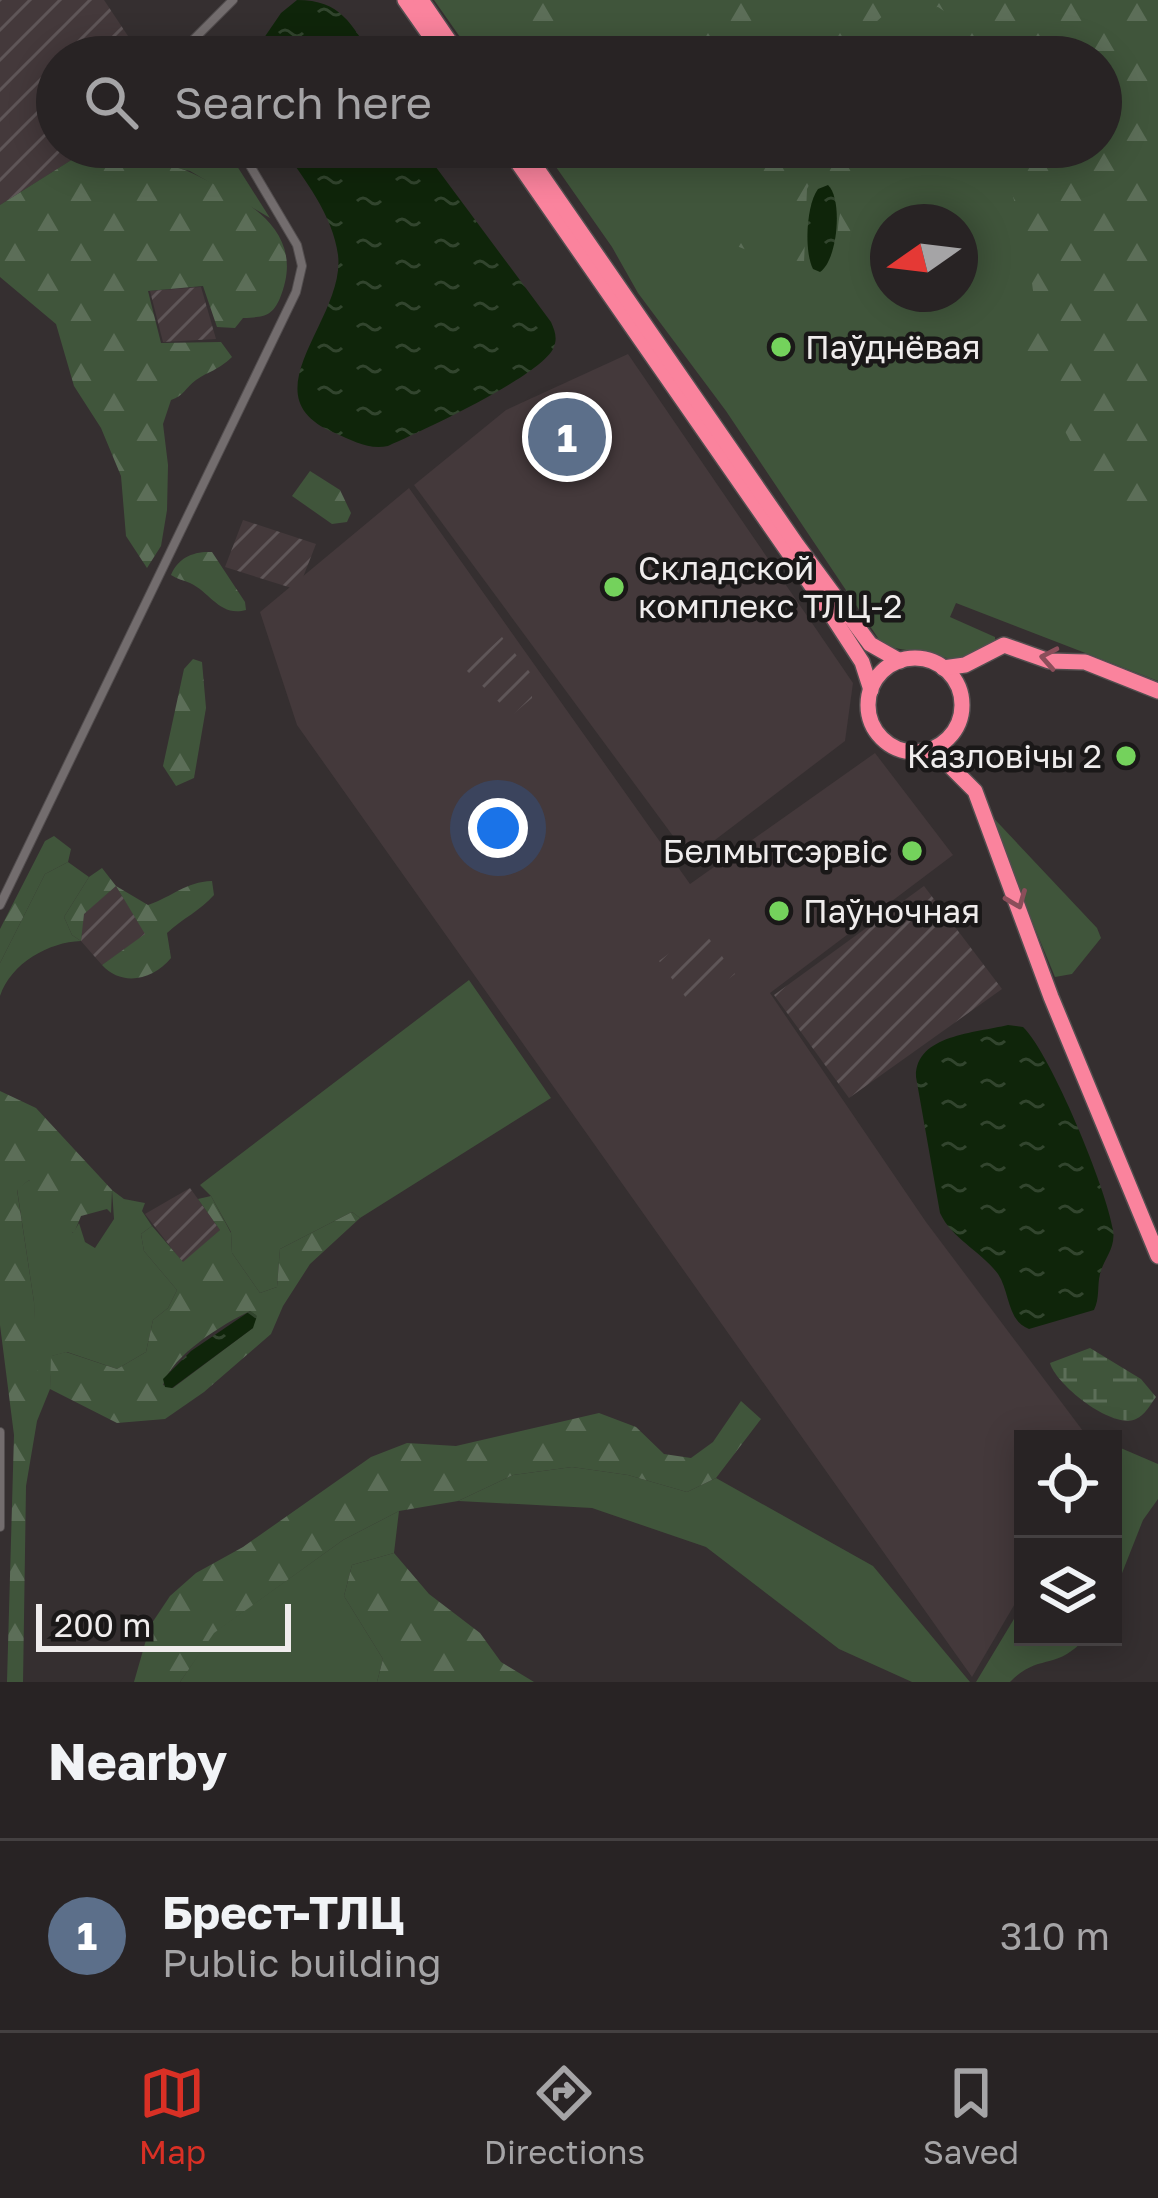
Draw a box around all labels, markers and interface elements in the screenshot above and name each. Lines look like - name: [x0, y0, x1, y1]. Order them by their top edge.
- search box: [36, 36, 1122, 168]
- icon: search: [78, 69, 144, 135]
- text: Search here: [174, 75, 432, 129]
- north arrow: [870, 204, 978, 312]
- place label: Паўднёвая: [805, 327, 981, 366]
- marker: Паўднёвая: [768, 334, 794, 360]
- pin: 1: [528, 392, 606, 482]
- place label: Складской комплекс ТЛЦ-2: [638, 548, 902, 625]
- marker: Складской комплекс ТЛЦ-2: [601, 574, 627, 600]
- one-way arrow: [1040, 646, 1060, 672]
- place label: Казловічы 2: [907, 736, 1102, 775]
- marker: Казловічы 2: [1113, 743, 1139, 769]
- your location: [468, 798, 528, 858]
- place label: Белмытсэрвіс: [663, 831, 888, 870]
- marker: Белмытсэрвіс: [899, 838, 925, 864]
- one-way arrow: [1003, 889, 1027, 910]
- place label: Паўночная: [803, 891, 980, 930]
- marker: Паўночная: [766, 898, 792, 924]
- map controls: [1014, 1430, 1122, 1646]
- button: locate: [1014, 1430, 1122, 1538]
- button: layers: [1014, 1538, 1122, 1646]
- scale bar: [36, 1598, 291, 1651]
- text: 200 m: [54, 1605, 152, 1644]
- text: Nearby: [48, 1730, 227, 1791]
- text: Брест-ТЛЦ: [162, 1885, 404, 1939]
- text: 1: [77, 1912, 97, 1959]
- text: 310 m: [1000, 1912, 1110, 1959]
- text: Public building: [162, 1939, 442, 1986]
- tab: Map: [139, 2060, 206, 2171]
- tab: Directions: [484, 2060, 645, 2171]
- tab: Saved: [923, 2060, 1019, 2171]

